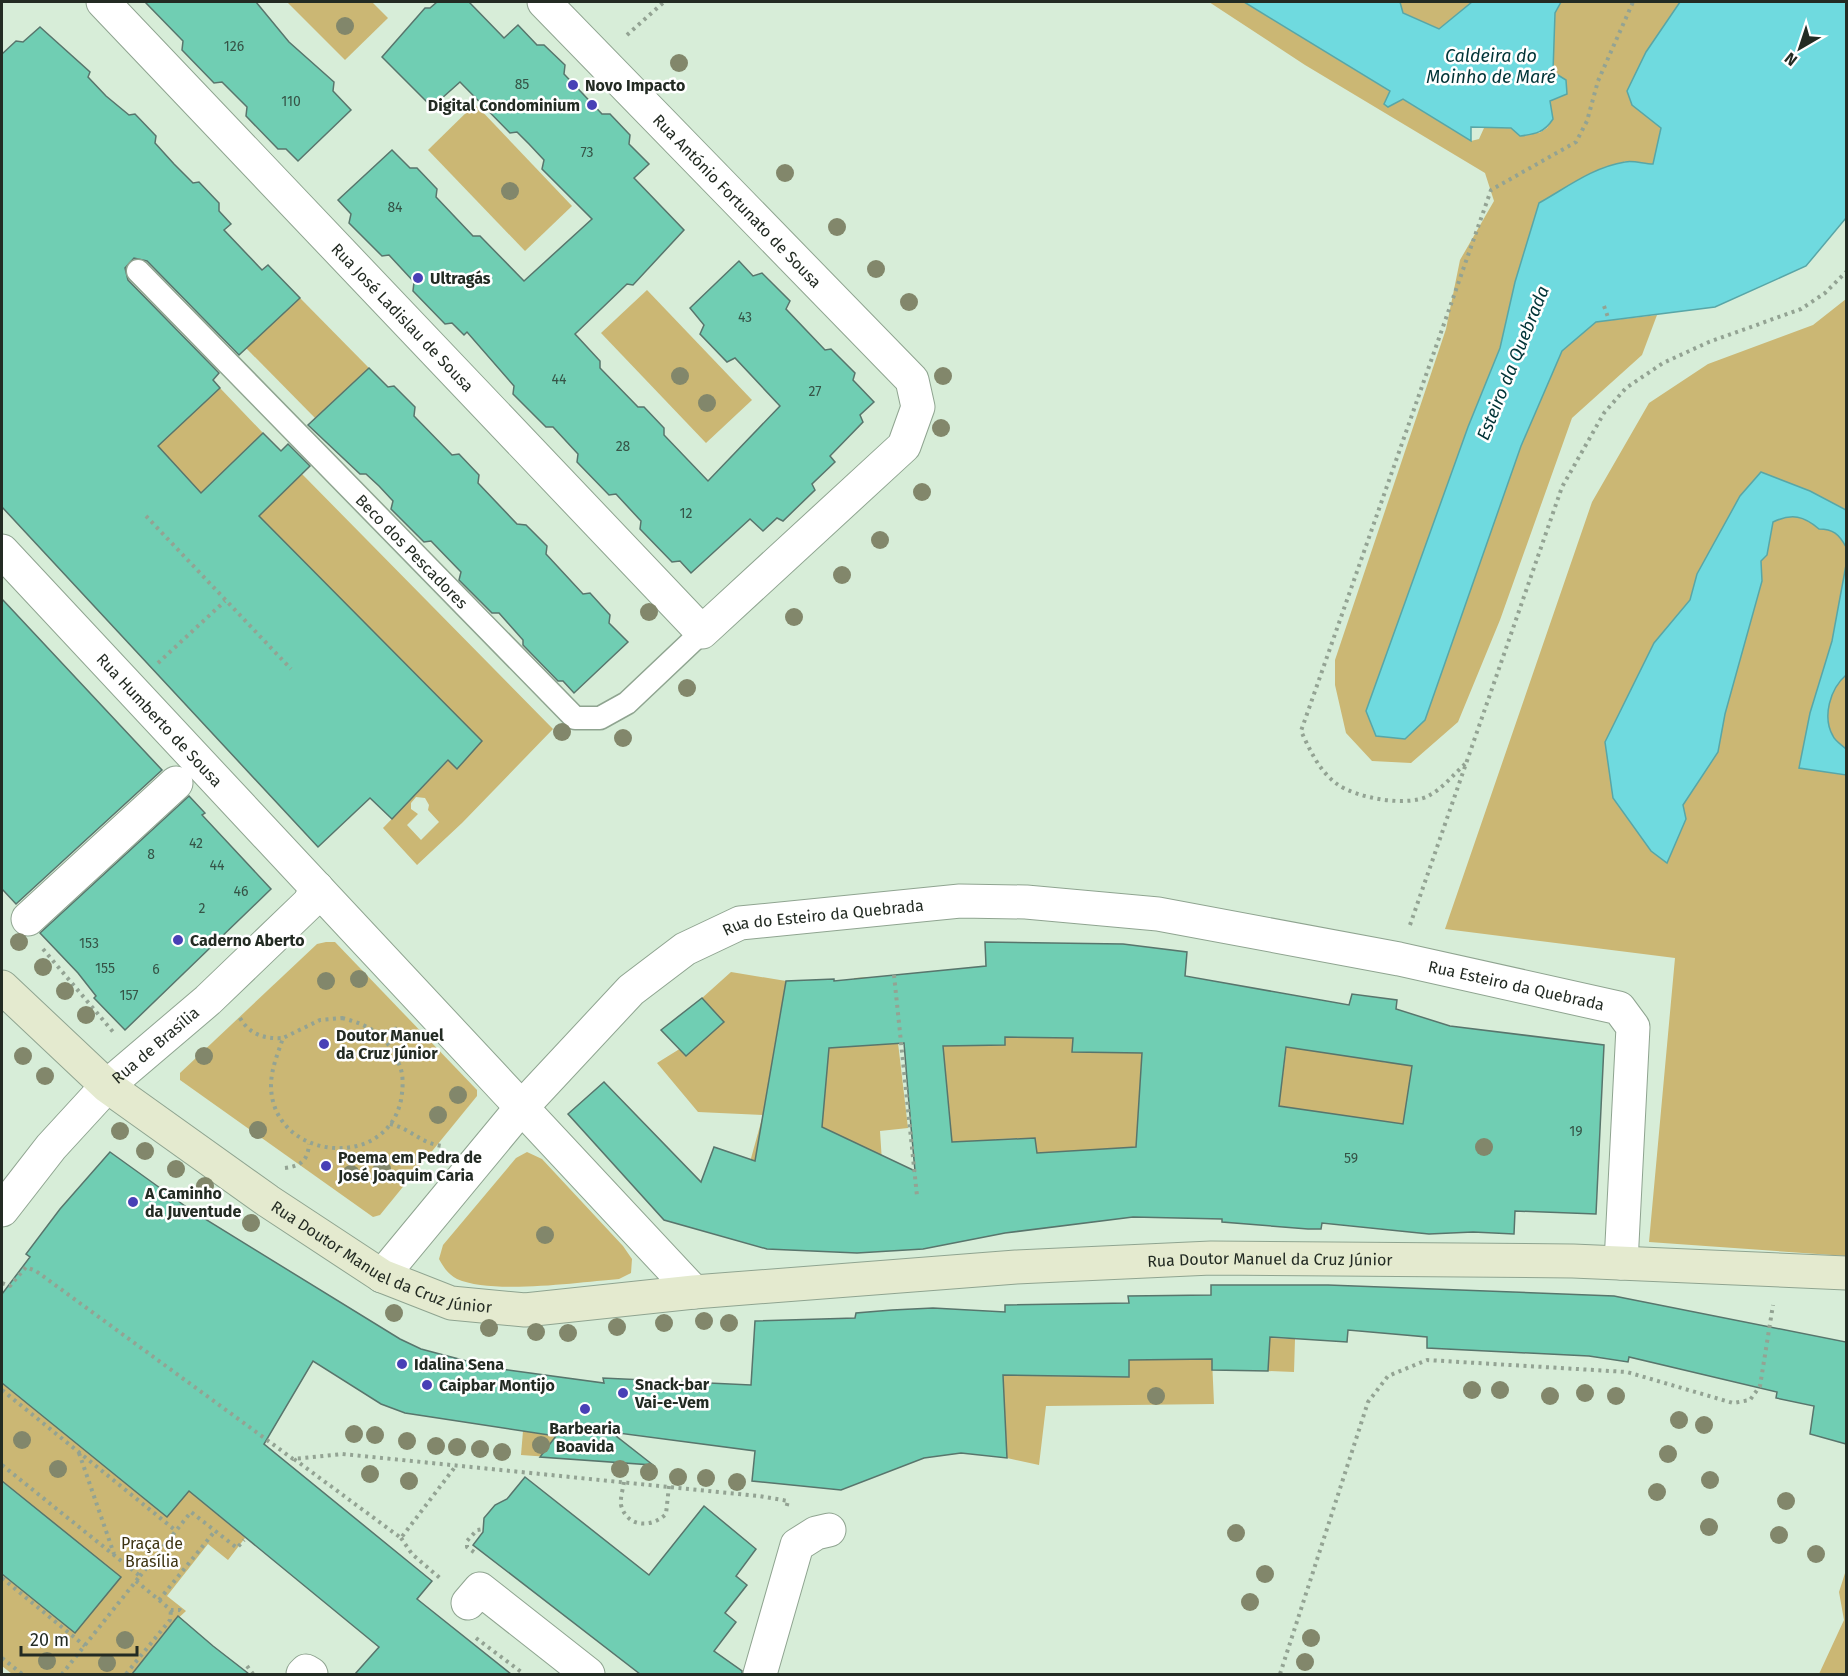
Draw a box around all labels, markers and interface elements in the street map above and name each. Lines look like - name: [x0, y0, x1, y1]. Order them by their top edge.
- north arrow: [1770, 18, 1830, 78]
- house number: 126: [224, 38, 244, 55]
- water label: Caldeira do Moinho de Maré: [1426, 45, 1556, 88]
- text: N: [1781, 49, 1801, 70]
- house number: 85: [515, 76, 529, 93]
- place label: Novo Impacto: [585, 76, 685, 95]
- marker: Novo Impacto: [566, 78, 580, 92]
- house number: 110: [281, 93, 301, 110]
- place label: Digital Condominium: [428, 96, 580, 115]
- marker: Digital Condominium: [585, 98, 599, 112]
- street label: Rua António Fortunato de Sousa: [649, 110, 825, 292]
- house number: 73: [580, 144, 594, 161]
- house number: 84: [387, 199, 403, 216]
- street label: Rua José Ladislau de Sousa: [328, 239, 478, 395]
- place label: Ultragás: [430, 269, 491, 288]
- marker: Ultragás: [411, 271, 425, 285]
- water label: Esteiro da Quebrada: [1472, 283, 1554, 443]
- house number: 43: [738, 309, 752, 326]
- house number: 44: [552, 371, 567, 388]
- house number: 27: [808, 383, 822, 400]
- house number: 28: [616, 438, 631, 455]
- street label: Beco dos Pescadores: [352, 490, 472, 612]
- house number: 12: [680, 505, 693, 522]
- street label: Rua Humberto de Sousa: [93, 649, 226, 790]
- house number: 42: [189, 835, 203, 852]
- house number: 8: [147, 846, 155, 863]
- house number: 44: [210, 857, 225, 874]
- house number: 46: [234, 883, 248, 900]
- street label: Rua do Esteiro da Quebrada: [719, 895, 925, 940]
- house number: 2: [199, 900, 206, 917]
- place label: Caderno Aberto: [190, 931, 305, 950]
- marker: Caderno Aberto: [171, 933, 185, 947]
- house number: 153: [79, 935, 99, 952]
- street label: Rua Esteiro da Quebrada: [1426, 956, 1606, 1014]
- house number: 155: [95, 960, 115, 977]
- house number: 6: [152, 961, 160, 978]
- house number: 157: [120, 987, 138, 1004]
- street label: Rua de Brasília: [108, 1003, 203, 1087]
- place label: Doutor Manuel da Cruz Júnior: [336, 1026, 444, 1063]
- marker: Doutor Manuel da Cruz Júnior: [317, 1037, 331, 1051]
- house number: 19: [1569, 1123, 1583, 1140]
- place label: Poema em Pedra de José Joaquim Caria: [337, 1148, 482, 1185]
- house number: 59: [1344, 1150, 1358, 1167]
- marker: Poema em Pedra de José Joaquim Caria: [319, 1159, 333, 1173]
- place label: A Caminho da Juventude: [144, 1184, 241, 1221]
- marker: A Caminho da Juventude: [126, 1195, 140, 1209]
- street label: Rua Doutor Manuel da Cruz Júnior: [268, 1196, 494, 1316]
- street label: Rua Doutor Manuel da Cruz Júnior: [1147, 1248, 1393, 1270]
- place label: Idalina Sena: [414, 1355, 504, 1374]
- marker: Idalina Sena: [395, 1357, 409, 1371]
- place label: Snack-bar Vai-e-Vem: [634, 1375, 710, 1412]
- place label: Caipbar Montijo: [439, 1376, 555, 1395]
- marker: Caipbar Montijo: [420, 1378, 434, 1392]
- marker: Snack-bar Vai-e-Vem: [616, 1386, 630, 1400]
- marker: Barbearia Boavida: [578, 1402, 592, 1416]
- place label: Barbearia Boavida: [549, 1419, 621, 1456]
- park label: Praça de Brasília: [121, 1534, 183, 1571]
- scale bar: [21, 1619, 136, 1657]
- text: 20 m: [30, 1629, 69, 1651]

